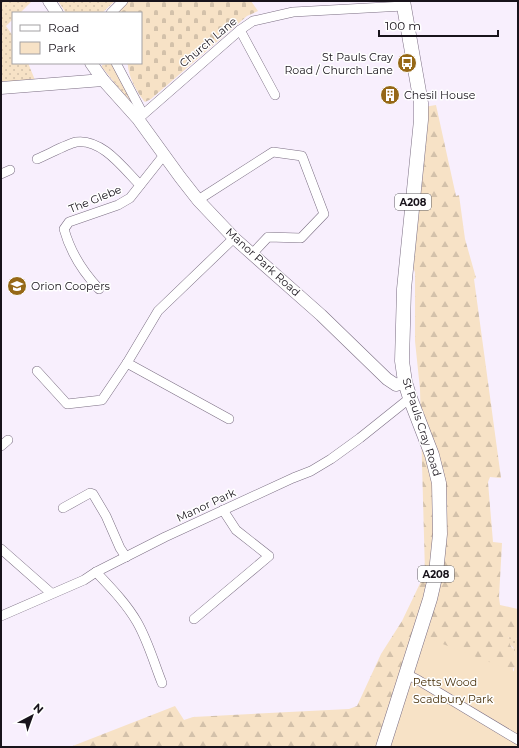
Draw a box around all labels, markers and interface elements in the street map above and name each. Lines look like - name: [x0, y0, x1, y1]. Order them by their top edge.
- legend: [12, 12, 142, 64]
- scale bar: [379, 12, 498, 38]
- street label: Church Lane: [177, 14, 240, 70]
- text: 100 m: [385, 18, 421, 33]
- text: Road: [48, 20, 79, 35]
- text: Park: [48, 40, 76, 55]
- place label: St Pauls Cray Road / Church Lane: [284, 50, 393, 77]
- bus stop icon: St Pauls Cray Road / Church Lane: [396, 52, 418, 74]
- building icon: Chesil House: [379, 84, 401, 106]
- place label: Chesil House: [404, 88, 476, 102]
- street label: The Glebe: [67, 182, 124, 216]
- road number: A208: [395, 194, 431, 210]
- street label: Manor Park Road: [223, 225, 303, 299]
- school or university icon: Orion Coopers: [6, 275, 28, 297]
- place label: Orion Coopers: [31, 279, 111, 293]
- street label: St Pauls Cray Road: [399, 376, 445, 478]
- street label: Manor Park: [174, 485, 238, 525]
- road number: A208: [418, 566, 454, 582]
- park label: Petts Wood: [413, 675, 477, 689]
- park label: Scadbury Park: [413, 692, 493, 706]
- north arrow: [12, 696, 52, 736]
- text: N: [31, 700, 47, 717]

